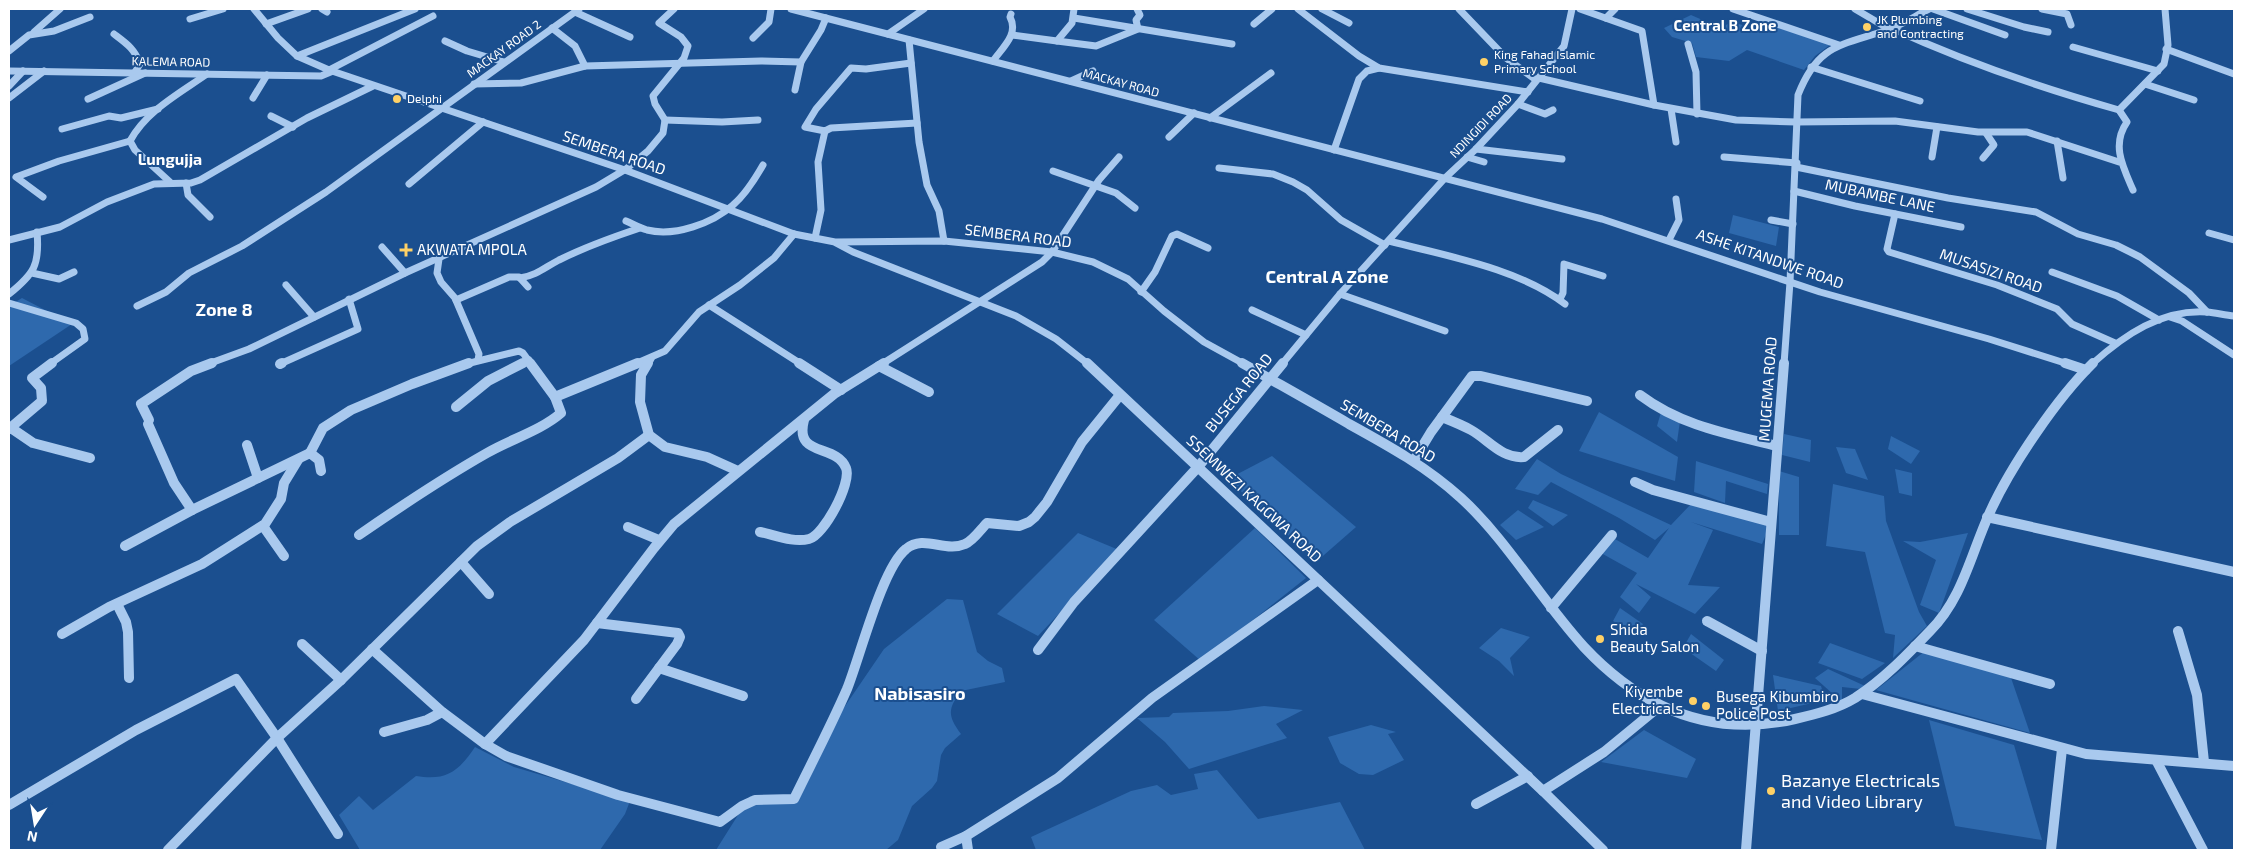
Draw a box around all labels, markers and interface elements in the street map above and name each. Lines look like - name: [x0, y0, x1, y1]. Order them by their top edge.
- place label: JK Plumbing and Contracting: [1877, 12, 1964, 40]
- street label: MACKAY ROAD 2: [464, 16, 543, 80]
- district label: Central B Zone: [1673, 16, 1777, 34]
- marker: JK Plumbing and Contracting: [1861, 21, 1873, 33]
- place label: King Fahad Islamic Primary School: [1494, 47, 1595, 75]
- street label: KALEMA ROAD: [132, 53, 210, 69]
- marker: King Fahad Islamic Primary School: [1478, 56, 1490, 68]
- street label: MACKAY ROAD: [1081, 65, 1161, 99]
- street label: NDINGIDI ROAD: [1446, 90, 1514, 160]
- place label: Delphi: [407, 91, 442, 105]
- marker: Delphi: [391, 93, 403, 105]
- street label: SEMBERA ROAD: [560, 126, 668, 178]
- district label: Lungujja: [138, 149, 202, 168]
- street label: MUBAMBE LANE: [1824, 175, 1937, 215]
- street label: SEMBERA ROAD: [964, 220, 1073, 251]
- street label: ASHE KITANDWE ROAD: [1694, 224, 1846, 292]
- place label: AKWATA MPOLA: [417, 240, 527, 258]
- marker: AKWATA MPOLA: [399, 243, 413, 257]
- street label: MUSASIZI ROAD: [1938, 244, 2045, 296]
- district label: Central A Zone: [1265, 265, 1389, 287]
- district label: Zone 8: [195, 298, 253, 320]
- street label: MUGEMA ROAD: [1754, 336, 1780, 442]
- street label: BUSEGA ROAD: [1201, 349, 1276, 435]
- street label: SEMBERA ROAD: [1338, 395, 1439, 466]
- street label: SSEMWEZI KAGGWA ROAD: [1183, 431, 1326, 566]
- place label: Shida Beauty Salon: [1610, 620, 1699, 655]
- marker: Shida Beauty Salon: [1594, 633, 1606, 645]
- district label: Nabisasiro: [874, 682, 966, 704]
- place label: Kiyembe Electricals: [1612, 682, 1683, 717]
- place label: Busega Kibumbiro Police Post: [1716, 687, 1839, 722]
- marker: Kiyembe Electricals: [1687, 695, 1699, 707]
- marker: Busega Kibumbiro Police Post: [1700, 700, 1712, 712]
- place label: Bazanye Electricals and Video Library: [1781, 769, 1940, 812]
- marker: Bazanye Electricals and Video Library: [1765, 785, 1777, 797]
- north arrow: [10, 799, 60, 849]
- text: N: [25, 828, 39, 847]

